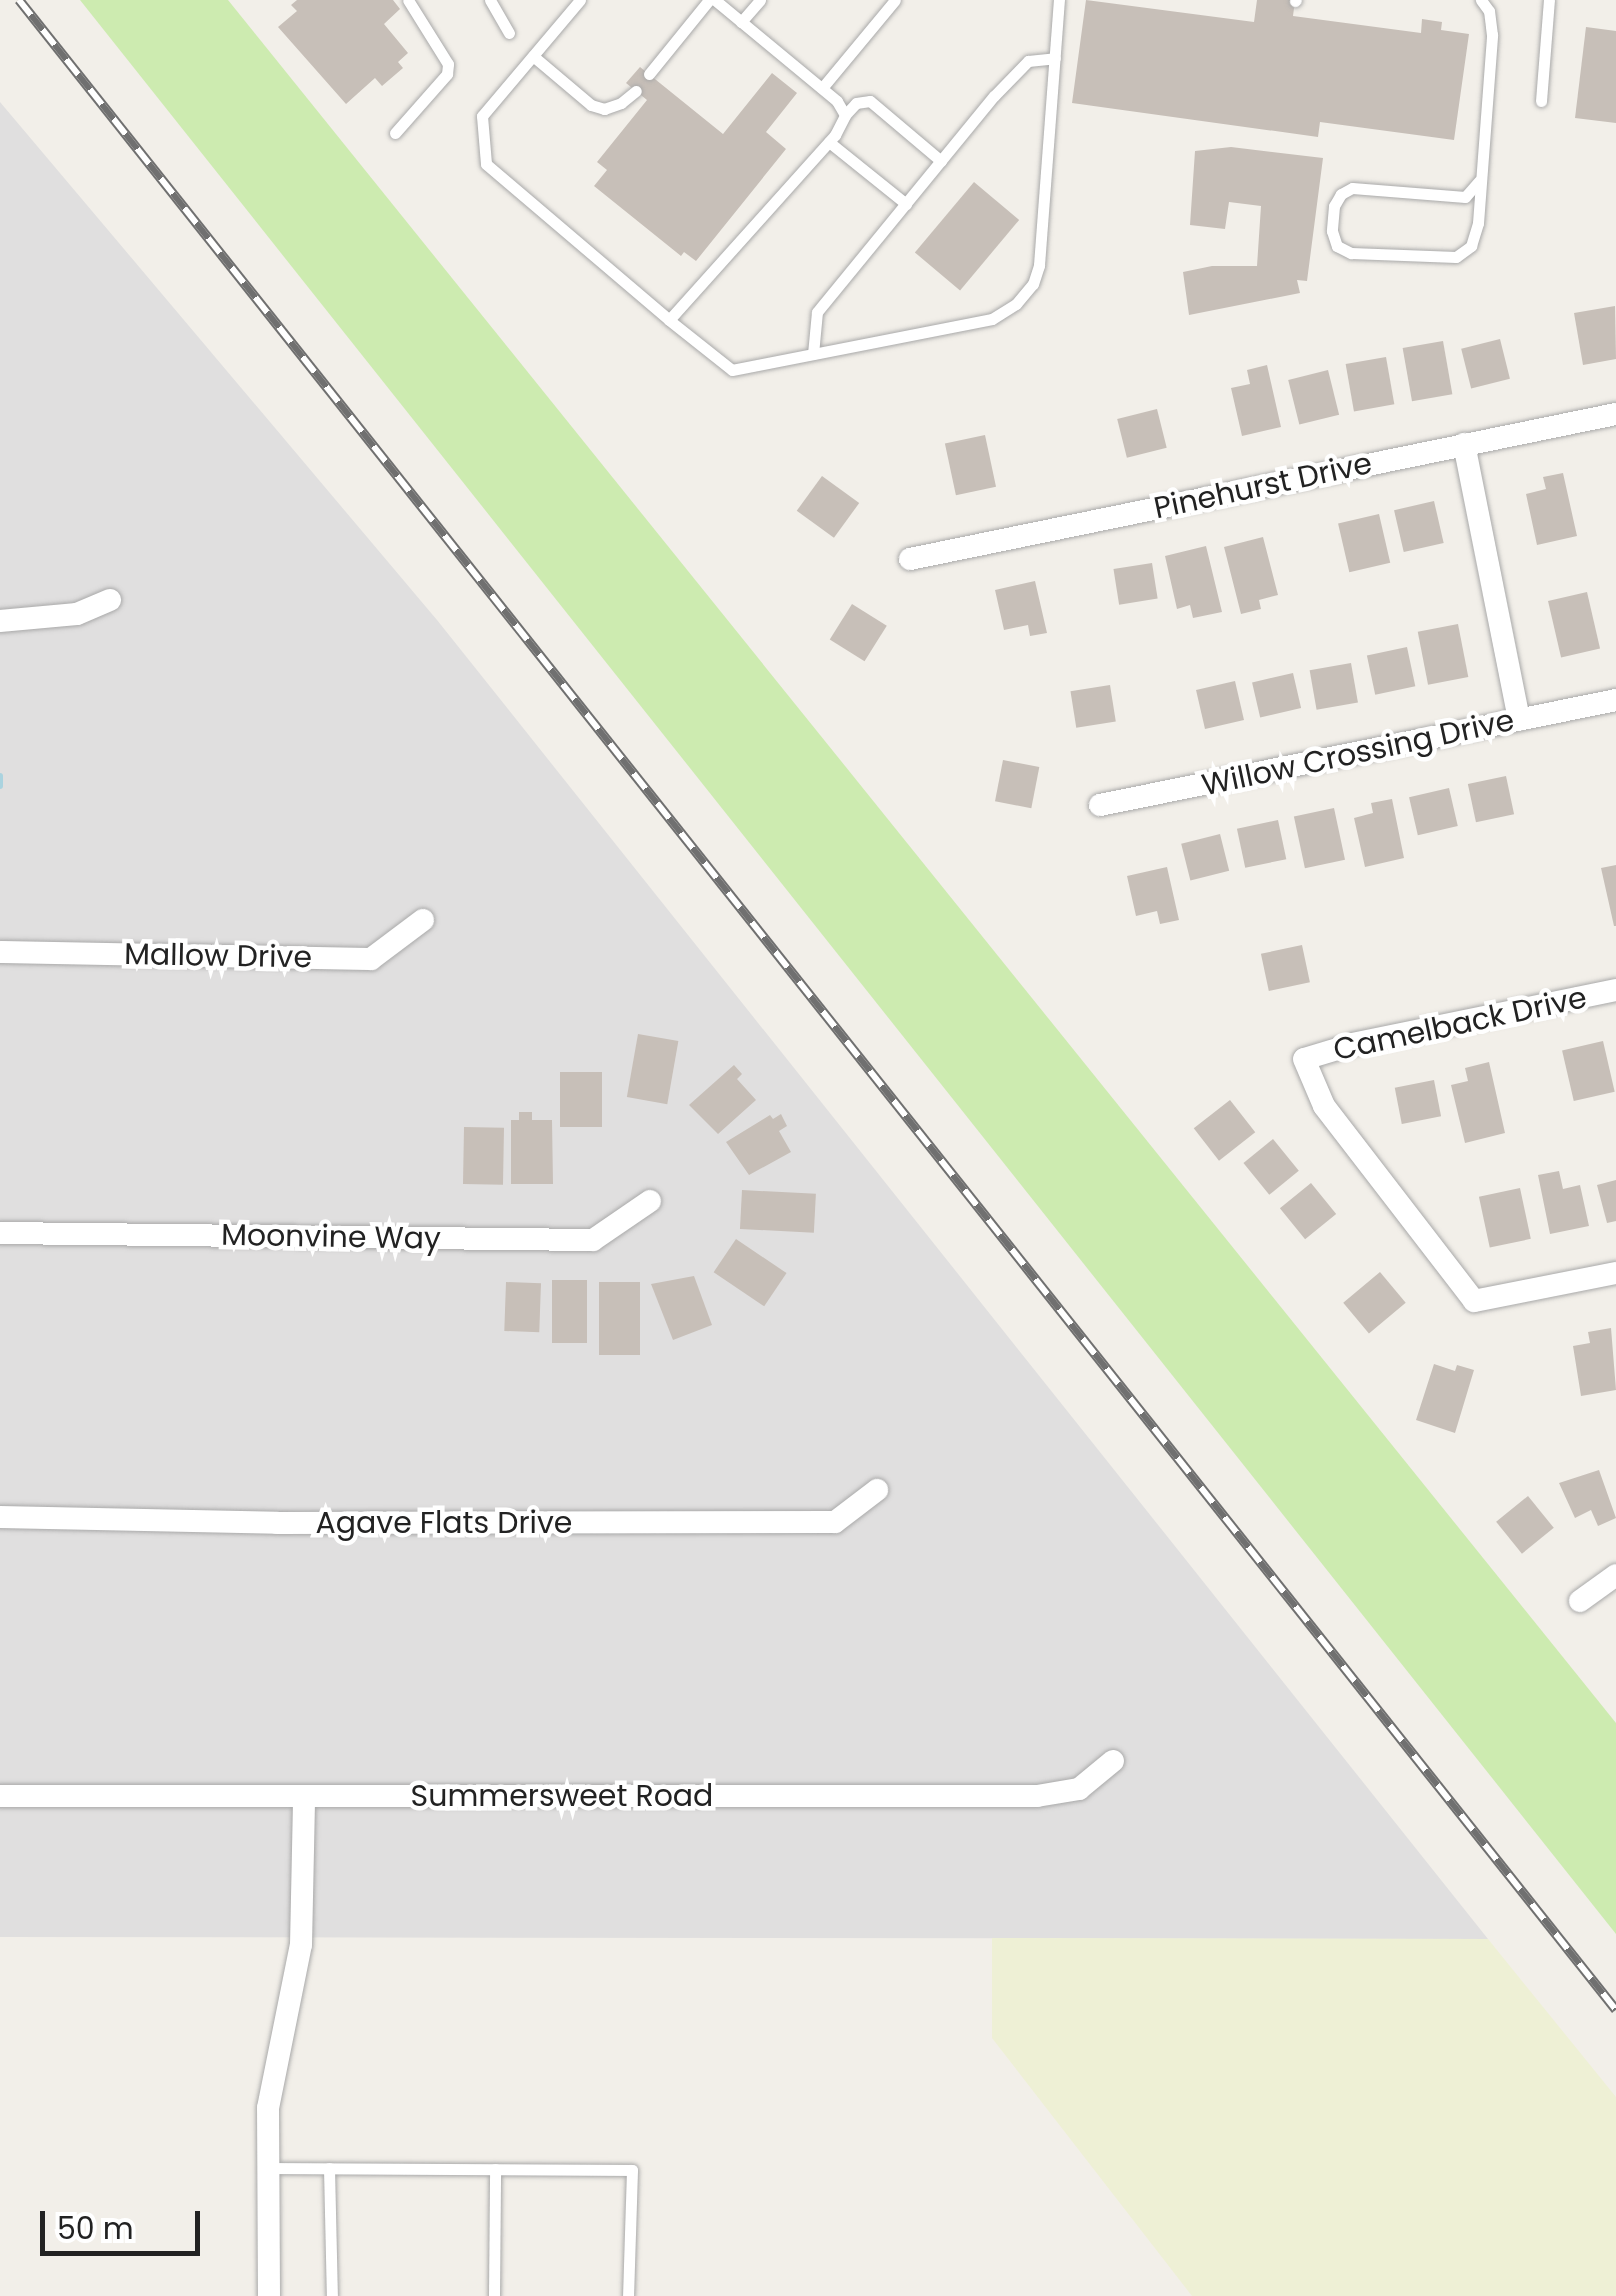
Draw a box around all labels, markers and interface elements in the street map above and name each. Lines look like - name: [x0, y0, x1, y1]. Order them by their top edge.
- street label: Pinehurst Drive: [1151, 445, 1375, 527]
- street label: Willow Crossing Drive: [1199, 702, 1517, 804]
- street label: Mallow Drive: [124, 936, 312, 976]
- street label: Camelback Drive: [1330, 980, 1590, 1068]
- street label: Moonvine Way: [221, 1217, 441, 1257]
- street label: Agave Flats Drive: [316, 1505, 572, 1541]
- street label: Summersweet Road: [411, 1778, 713, 1814]
- scale bar: [45, 2191, 205, 2253]
- text: 50 m: [57, 2207, 134, 2250]

